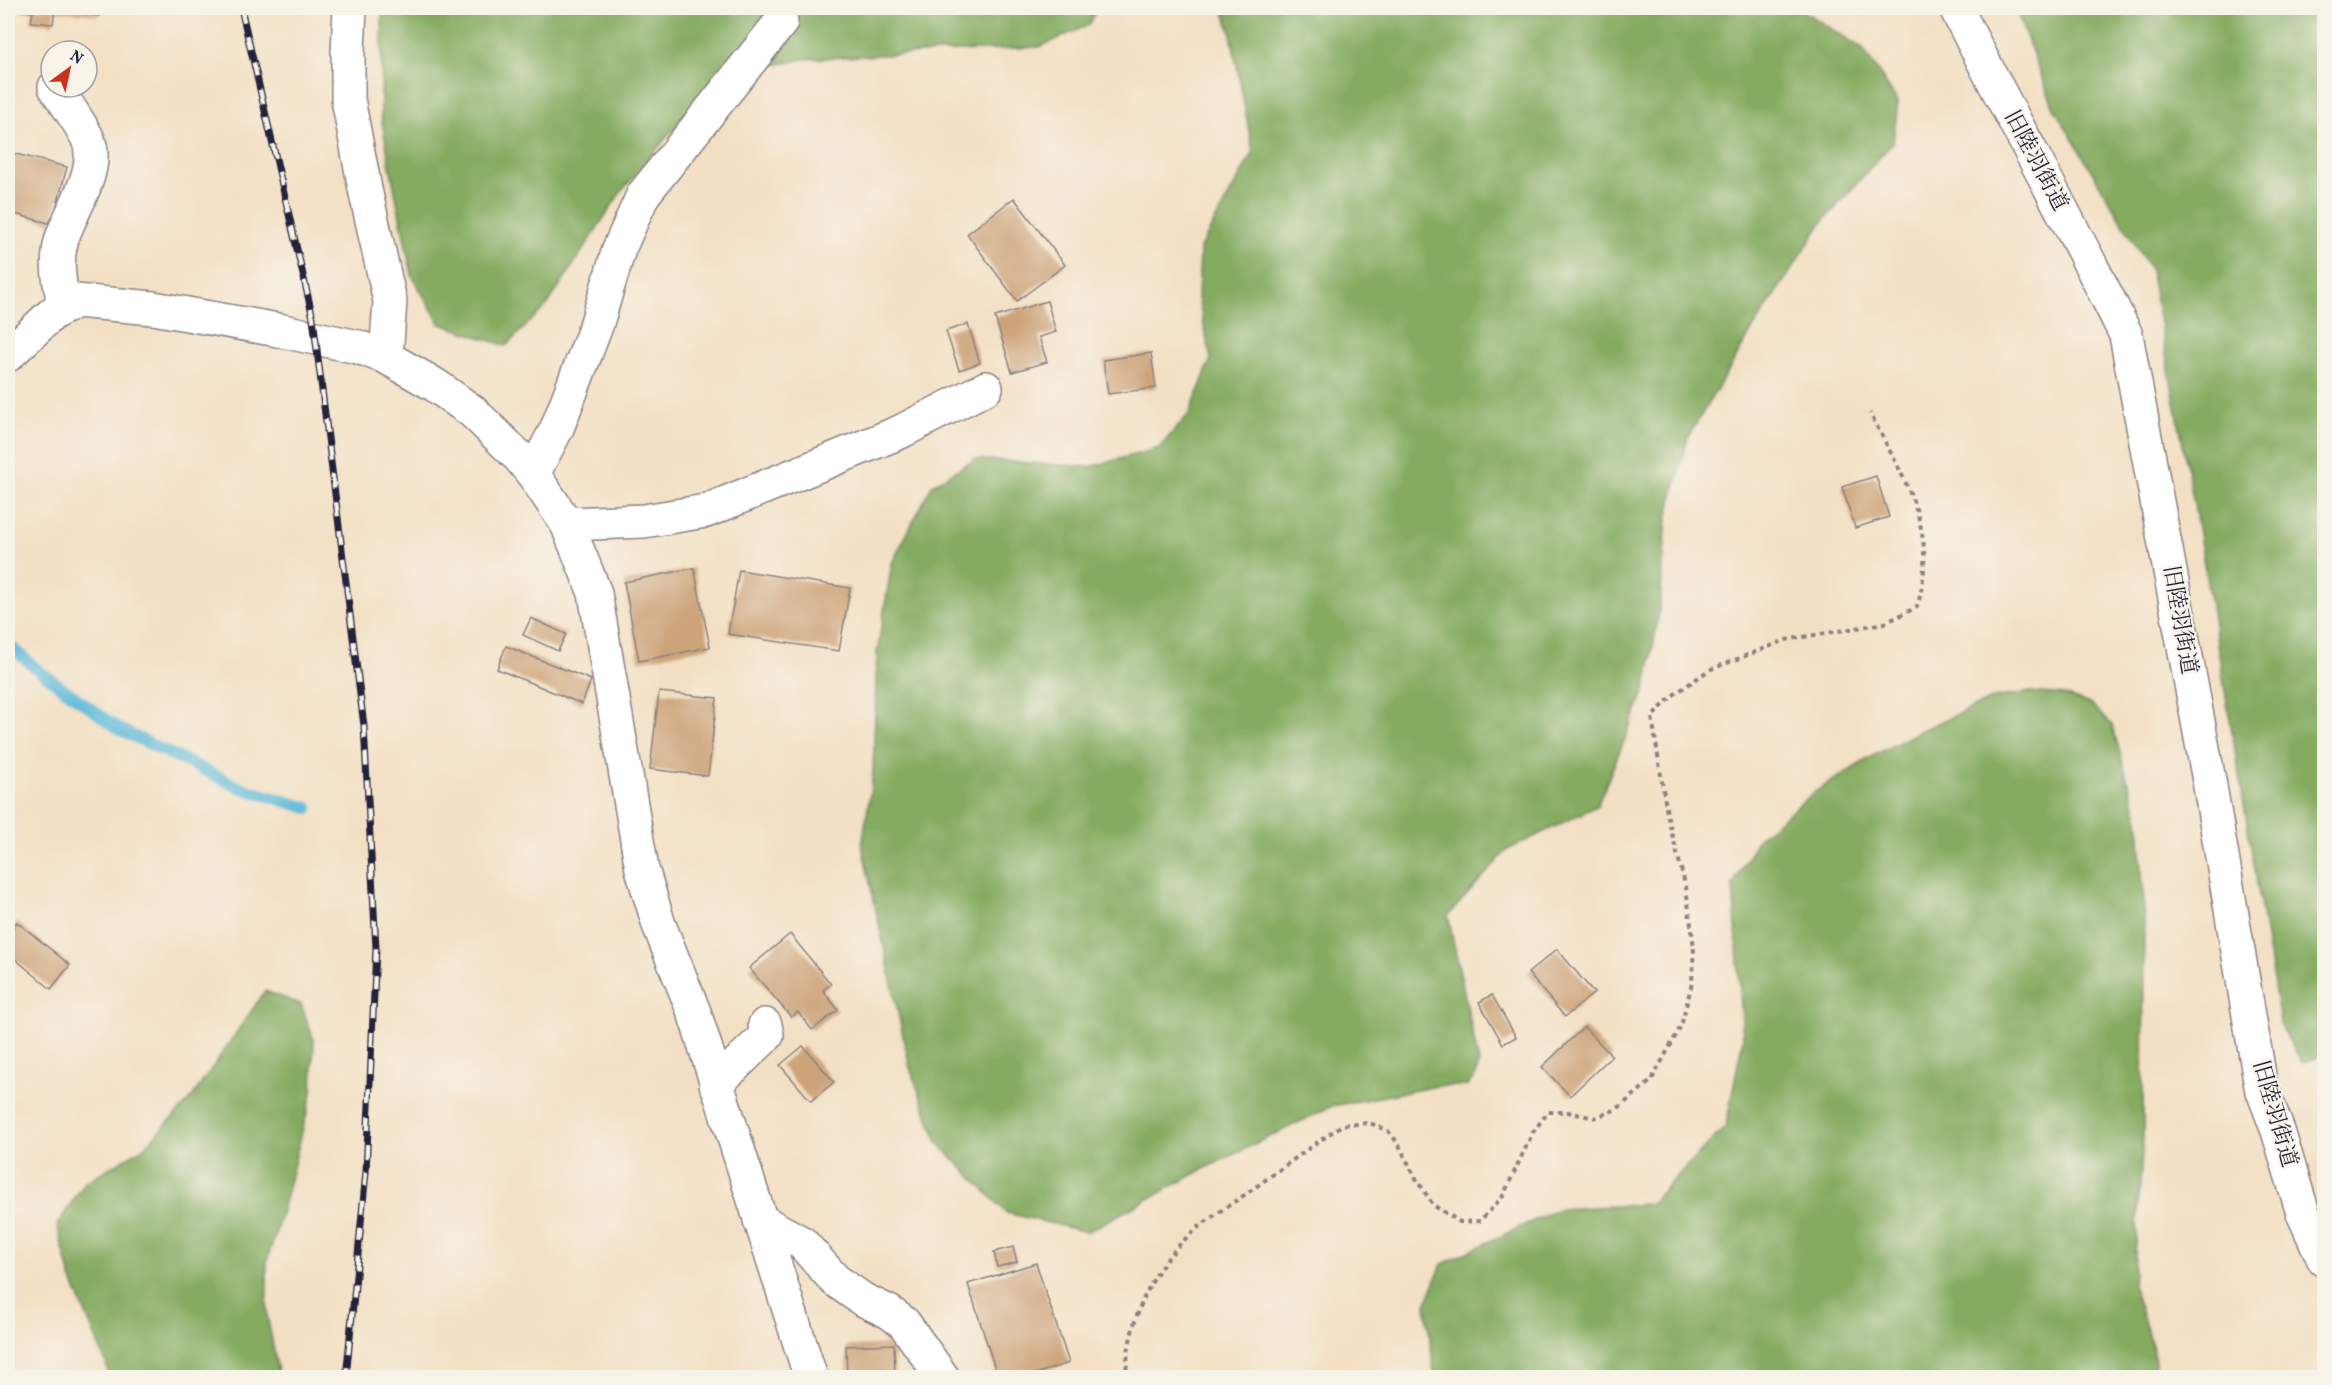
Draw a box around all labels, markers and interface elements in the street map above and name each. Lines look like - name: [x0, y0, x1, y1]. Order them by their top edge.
- north arrow: [39, 39, 99, 99]
- text: N: [65, 46, 87, 71]
- street label: 旧陸羽街道: [1995, 105, 2075, 217]
- street label: 旧陸羽街道: [2154, 563, 2204, 677]
- street label: 旧陸羽街道: [2244, 1057, 2304, 1171]

